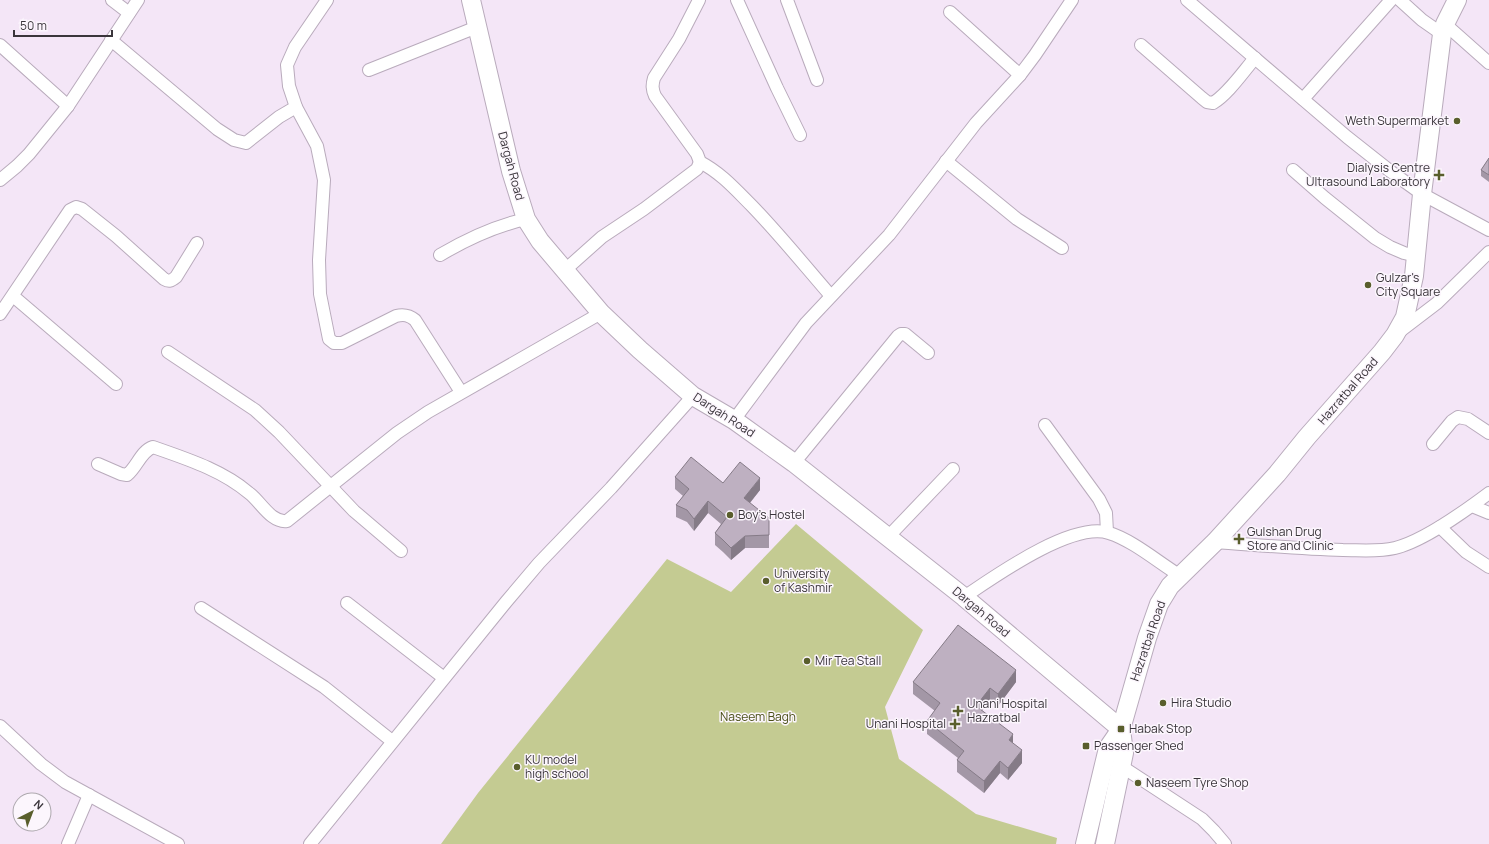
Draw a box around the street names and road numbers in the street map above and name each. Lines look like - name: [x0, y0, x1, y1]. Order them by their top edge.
- street label: Dargah Road: [494, 130, 529, 202]
- street label: Hazratbal Road: [1314, 353, 1382, 428]
- street label: Dargah Road: [690, 388, 758, 441]
- street label: Dargah Road: [949, 582, 1014, 641]
- street label: Hazratbal Road: [1126, 598, 1169, 683]

